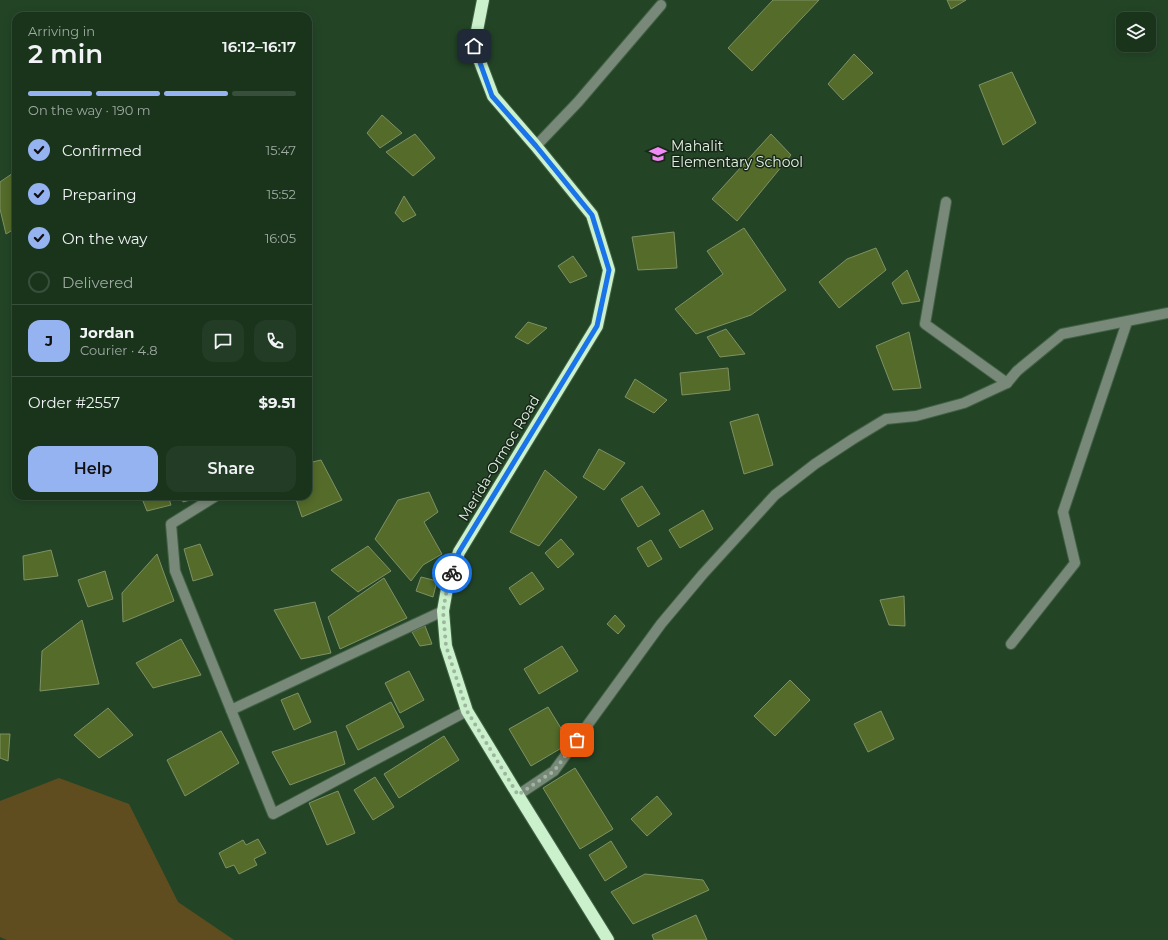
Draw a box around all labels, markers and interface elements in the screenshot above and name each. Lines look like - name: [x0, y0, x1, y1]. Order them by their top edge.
- map controls: [1116, 12, 1156, 52]
- button: layers: [1116, 12, 1156, 52]
- text: Arriving in: [28, 23, 95, 39]
- pin: [457, 29, 491, 63]
- icon: home: [463, 35, 485, 57]
- text: 16:12–16:17: [222, 37, 296, 56]
- text: 2 min: [28, 38, 103, 70]
- text: On the way · 190 m: [28, 102, 151, 118]
- place label: Mahalit Elementary School: [671, 137, 803, 171]
- icon: check: [28, 139, 50, 161]
- text: Confirmed: [62, 141, 142, 160]
- text: 15:47: [266, 142, 296, 158]
- school or university icon: Mahalit Elementary School: [648, 144, 668, 164]
- icon: check: [28, 183, 50, 205]
- text: Preparing: [62, 185, 137, 204]
- text: 15:52: [267, 186, 296, 202]
- icon: check: [28, 227, 50, 249]
- text: On the way: [62, 229, 147, 248]
- text: 16:05: [265, 230, 296, 246]
- text: Delivered: [62, 273, 134, 292]
- button: chat: [202, 320, 244, 362]
- button: phone: [254, 320, 296, 362]
- text: Jordan: [80, 323, 134, 342]
- text: J: [45, 331, 53, 350]
- text: Courier · 4.8: [80, 342, 158, 358]
- street label: Merida-Ormoc Road: [454, 392, 544, 524]
- text: Order #2557: [28, 393, 120, 412]
- text: $9.51: [258, 393, 296, 412]
- button: Help: [28, 446, 158, 492]
- button: Share: [166, 446, 296, 492]
- courier: [432, 553, 472, 593]
- icon: bike: [441, 562, 463, 584]
- pin: [560, 723, 594, 757]
- icon: bag: [566, 729, 588, 751]

